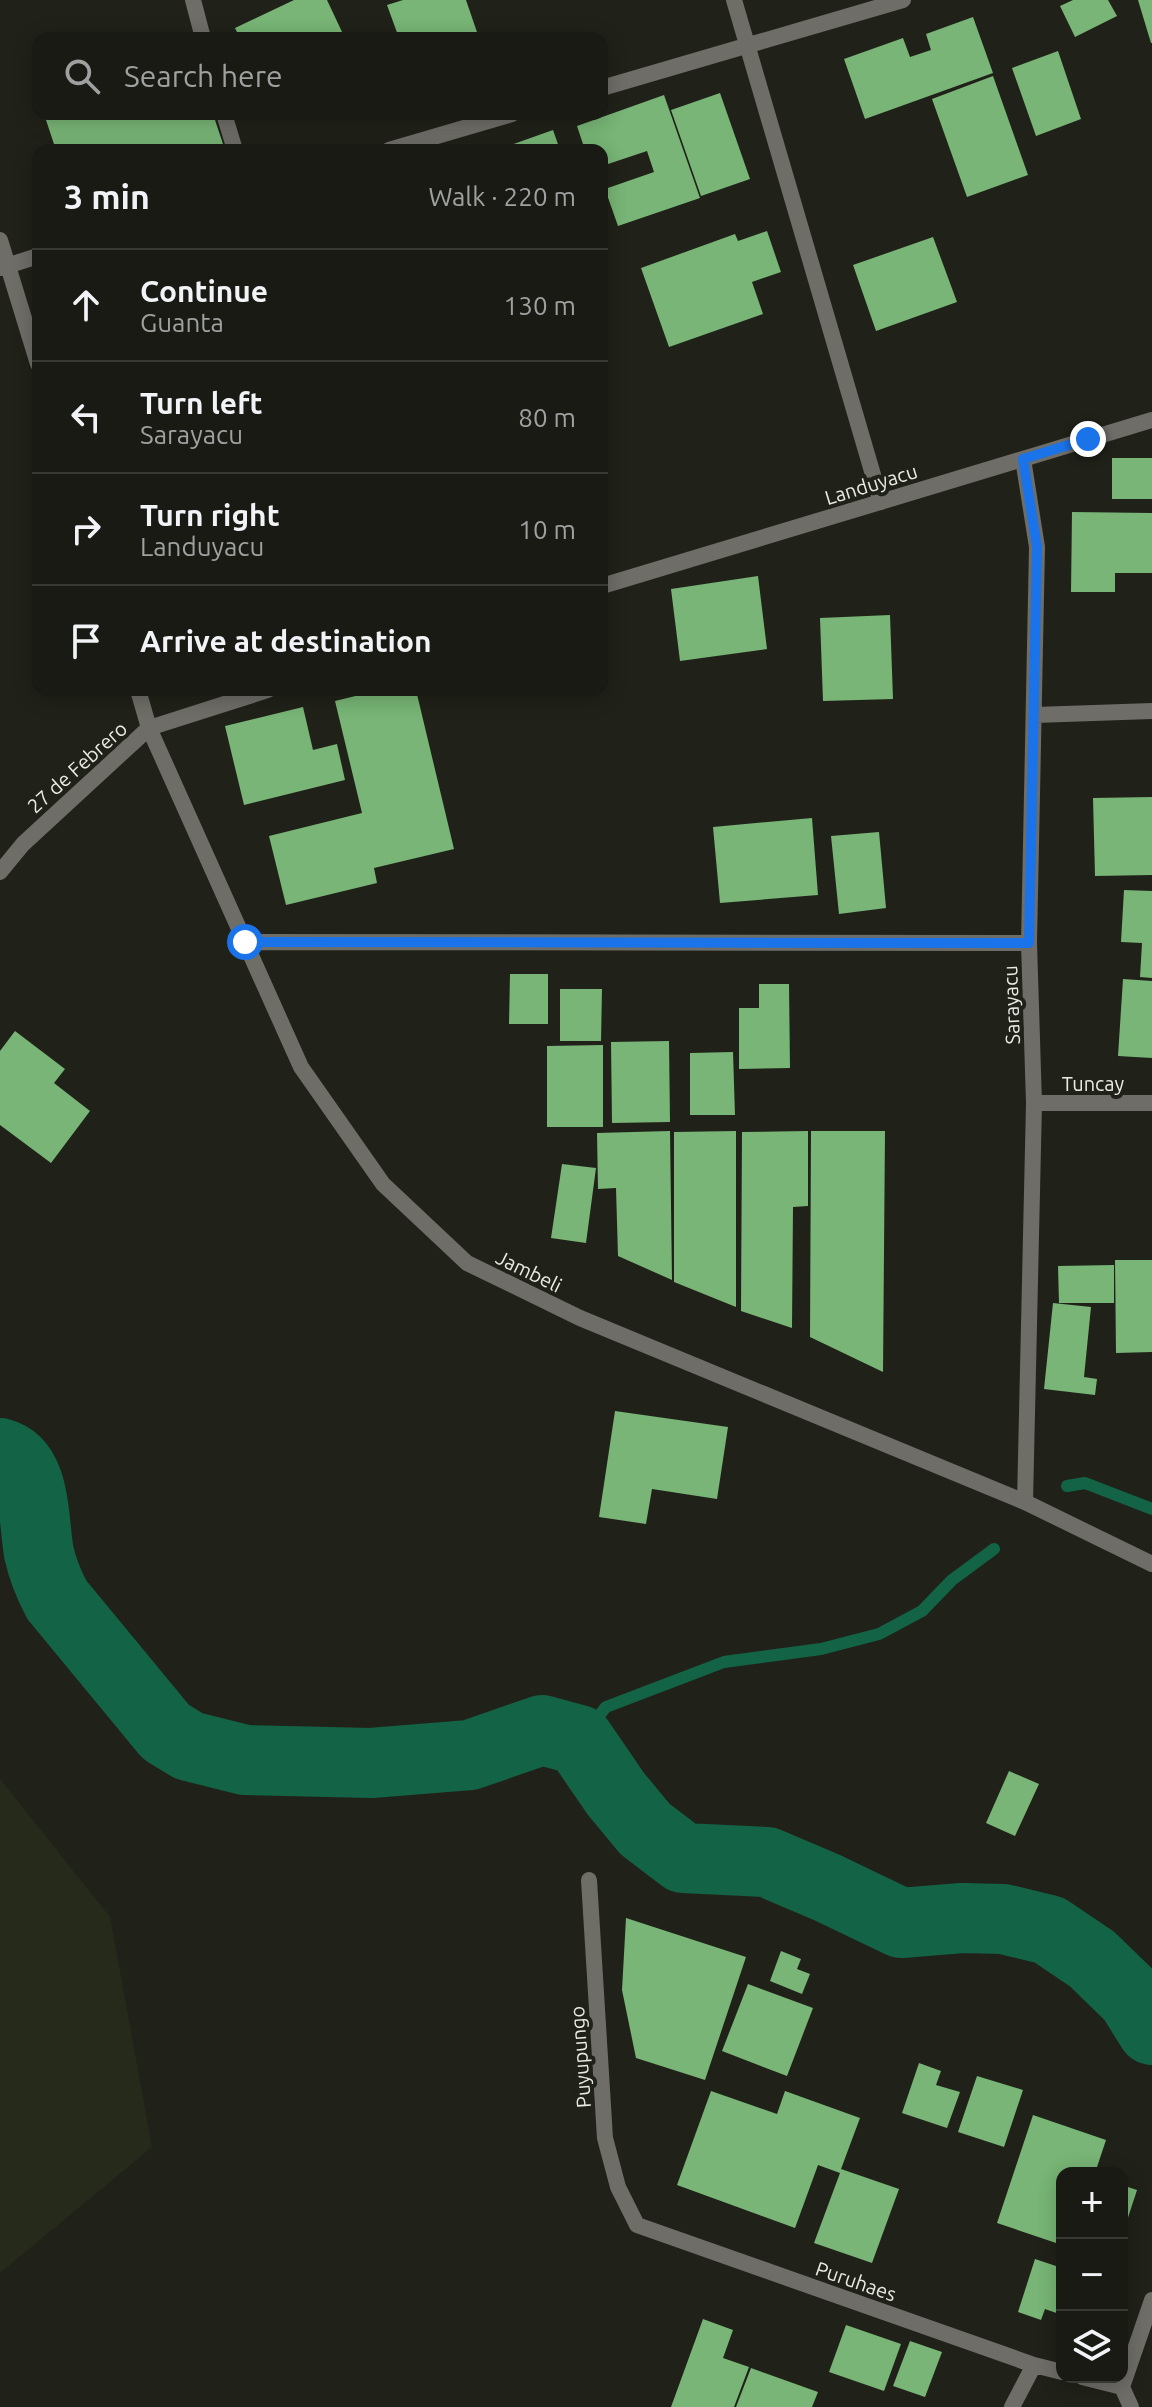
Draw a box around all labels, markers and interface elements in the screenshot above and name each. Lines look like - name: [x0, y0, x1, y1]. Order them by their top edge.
- search box: [32, 32, 608, 120]
- icon: search: [60, 54, 104, 98]
- text: Search here: [124, 59, 283, 93]
- text: 3 min: [64, 177, 150, 215]
- text: Walk · 220 m: [428, 182, 576, 211]
- text: Continue: [140, 274, 268, 308]
- icon: ahead: [64, 283, 108, 327]
- text: 130 m: [504, 291, 576, 320]
- text: Guanta: [140, 308, 224, 337]
- text: Turn left: [140, 386, 262, 420]
- icon: left: [64, 395, 108, 439]
- text: 80 m: [518, 403, 576, 432]
- text: Sarayacu: [140, 420, 243, 449]
- route end: [1070, 421, 1106, 457]
- street label: Landuyacu: [822, 459, 920, 509]
- text: Turn right: [140, 498, 280, 532]
- icon: right: [64, 507, 108, 551]
- text: 10 m: [518, 515, 576, 544]
- text: Landuyacu: [140, 532, 264, 561]
- icon: arrive: [64, 619, 108, 663]
- text: Arrive at destination: [140, 624, 432, 658]
- street label: 27 de Febrero: [23, 716, 131, 818]
- route start: [227, 924, 263, 960]
- street label: Sarayacu: [998, 965, 1024, 1045]
- street label: Tuncay: [1062, 1072, 1125, 1095]
- street label: Jambeli: [492, 1245, 566, 1297]
- street label: Puyupungo: [565, 2005, 595, 2109]
- map controls: [1056, 2167, 1128, 2383]
- button: +: [1056, 2167, 1128, 2239]
- button: −: [1056, 2239, 1128, 2311]
- street label: Puruhaes: [813, 2256, 899, 2306]
- button: layers: [1056, 2311, 1128, 2383]

